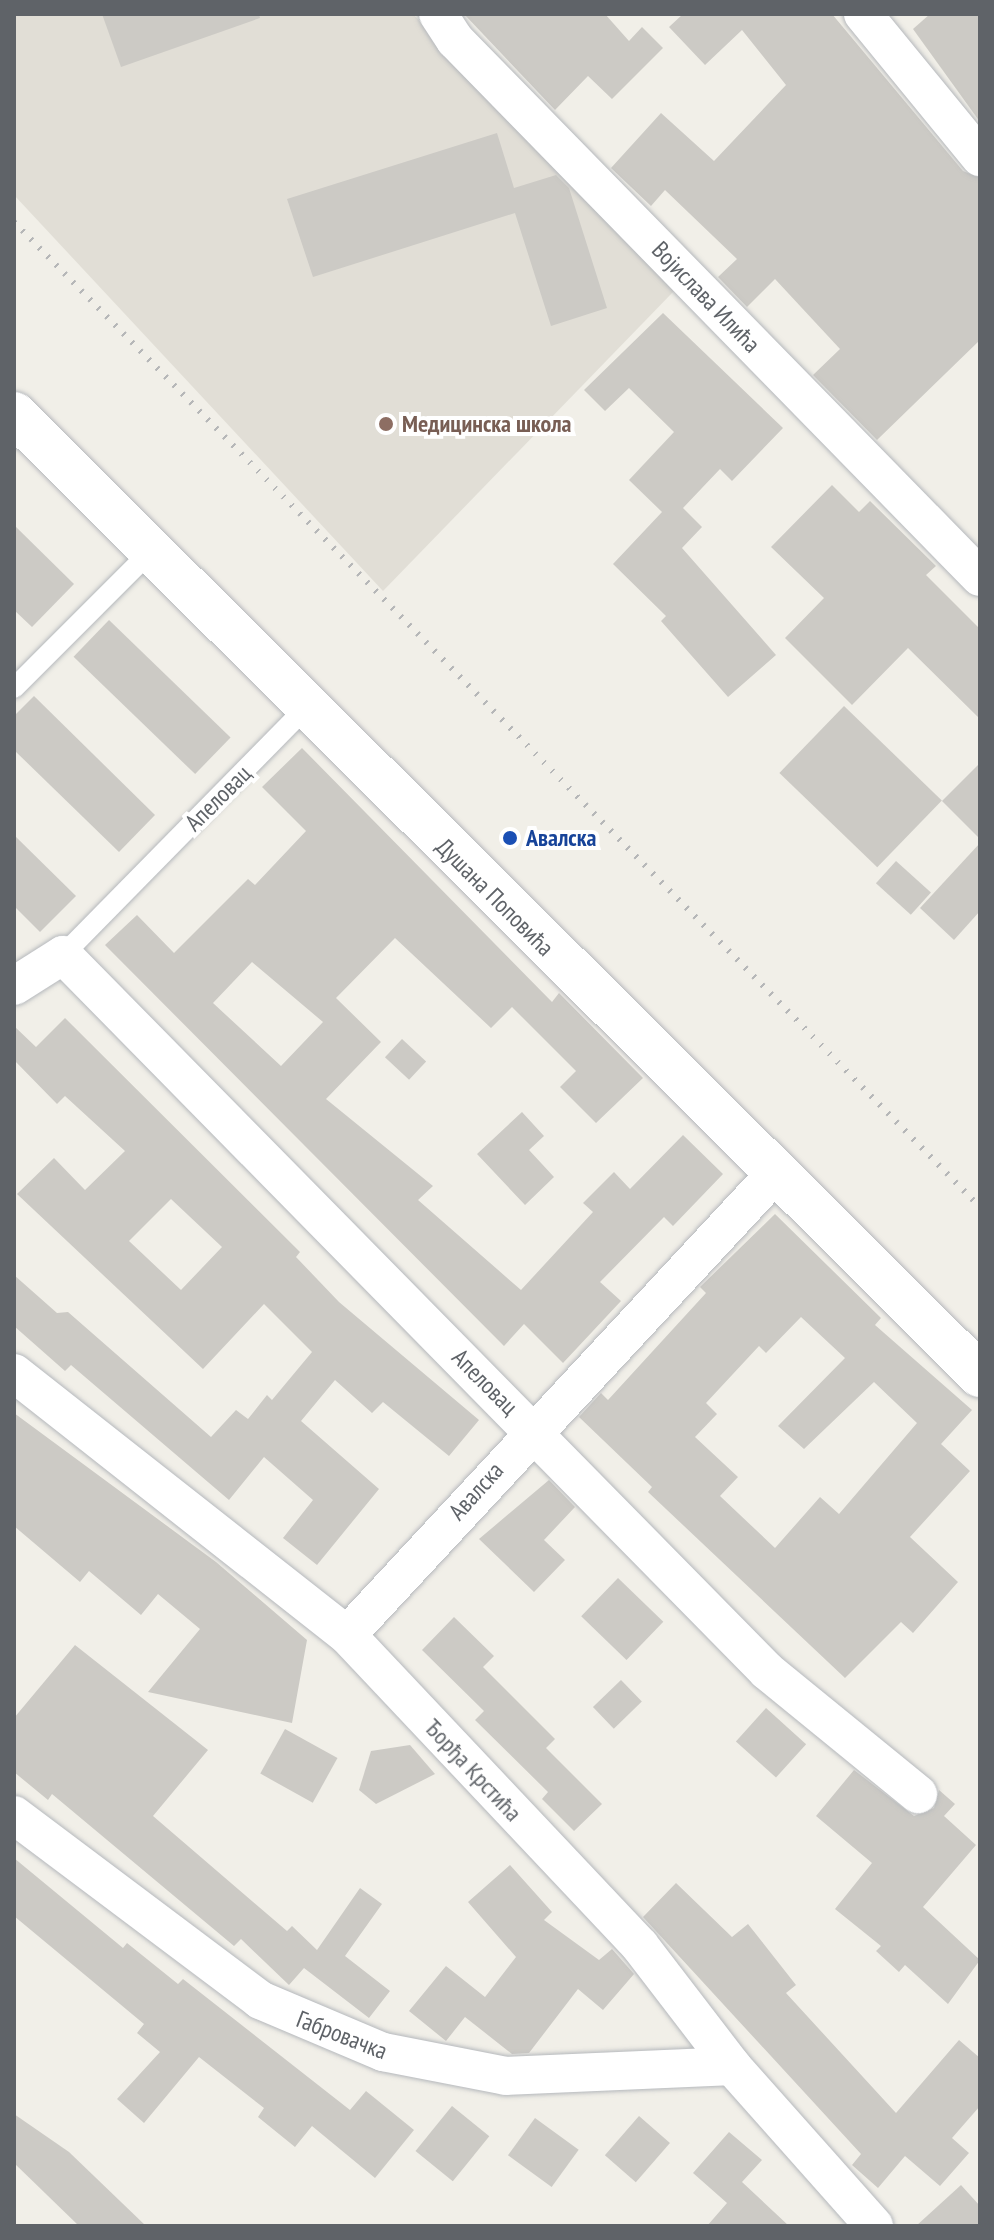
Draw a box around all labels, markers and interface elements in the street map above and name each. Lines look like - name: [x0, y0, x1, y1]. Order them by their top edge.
- street label: Војислава Илића: [646, 236, 766, 358]
- place label: Медицинска школа: [402, 410, 572, 438]
- marker: Медицинска школа: [377, 415, 395, 433]
- street label: Апеловац: [179, 759, 257, 837]
- place label: Авалска: [526, 824, 596, 852]
- marker: Авалска: [501, 829, 519, 847]
- street label: Душана Поповића: [430, 832, 560, 962]
- street label: Апеловац: [446, 1343, 524, 1421]
- street label: Авалска: [443, 1456, 509, 1526]
- street label: Ђорђа Крстића: [418, 1713, 528, 1827]
- street label: Габровачка: [293, 2005, 391, 2065]

